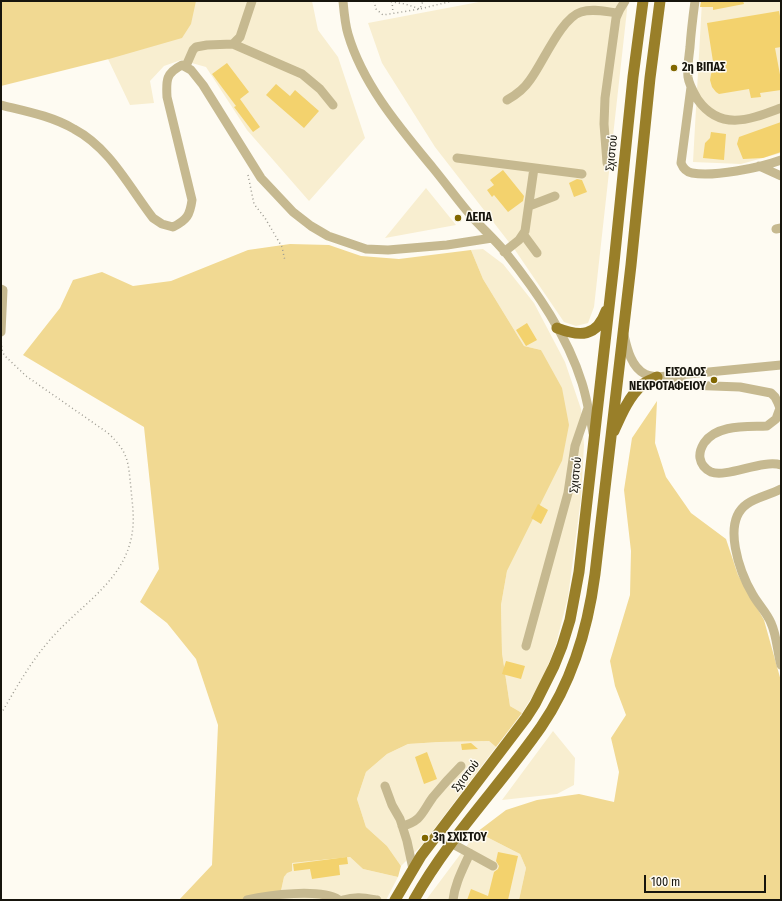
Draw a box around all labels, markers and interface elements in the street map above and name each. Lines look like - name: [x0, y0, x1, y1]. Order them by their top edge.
- place label: 2η ΒΙΠΑΣ: [682, 61, 725, 75]
- marker: 2η ΒΙΠΑΣ: [669, 63, 679, 73]
- street label: Σχιστού: [603, 134, 621, 172]
- place label: ΔΕΠΑ: [466, 211, 492, 225]
- marker: ΔΕΠΑ: [453, 213, 463, 223]
- place label: ΕΙΣΟΔΟΣ ΝΕΚΡΟΤΑΦΕΙΟΥ: [629, 366, 706, 394]
- marker: ΕΙΣΟΔΟΣ ΝΕΚΡΟΤΑΦΕΙΟΥ: [709, 375, 719, 385]
- street label: Σχιστού: [567, 456, 585, 494]
- street label: Σχιστού: [449, 757, 483, 795]
- place label: 3η ΣΧΙΣΤΟΥ: [433, 831, 487, 845]
- marker: 3η ΣΧΙΣΤΟΥ: [420, 833, 430, 843]
- scale bar: [646, 867, 768, 893]
- text: 100 m: [651, 875, 680, 889]

